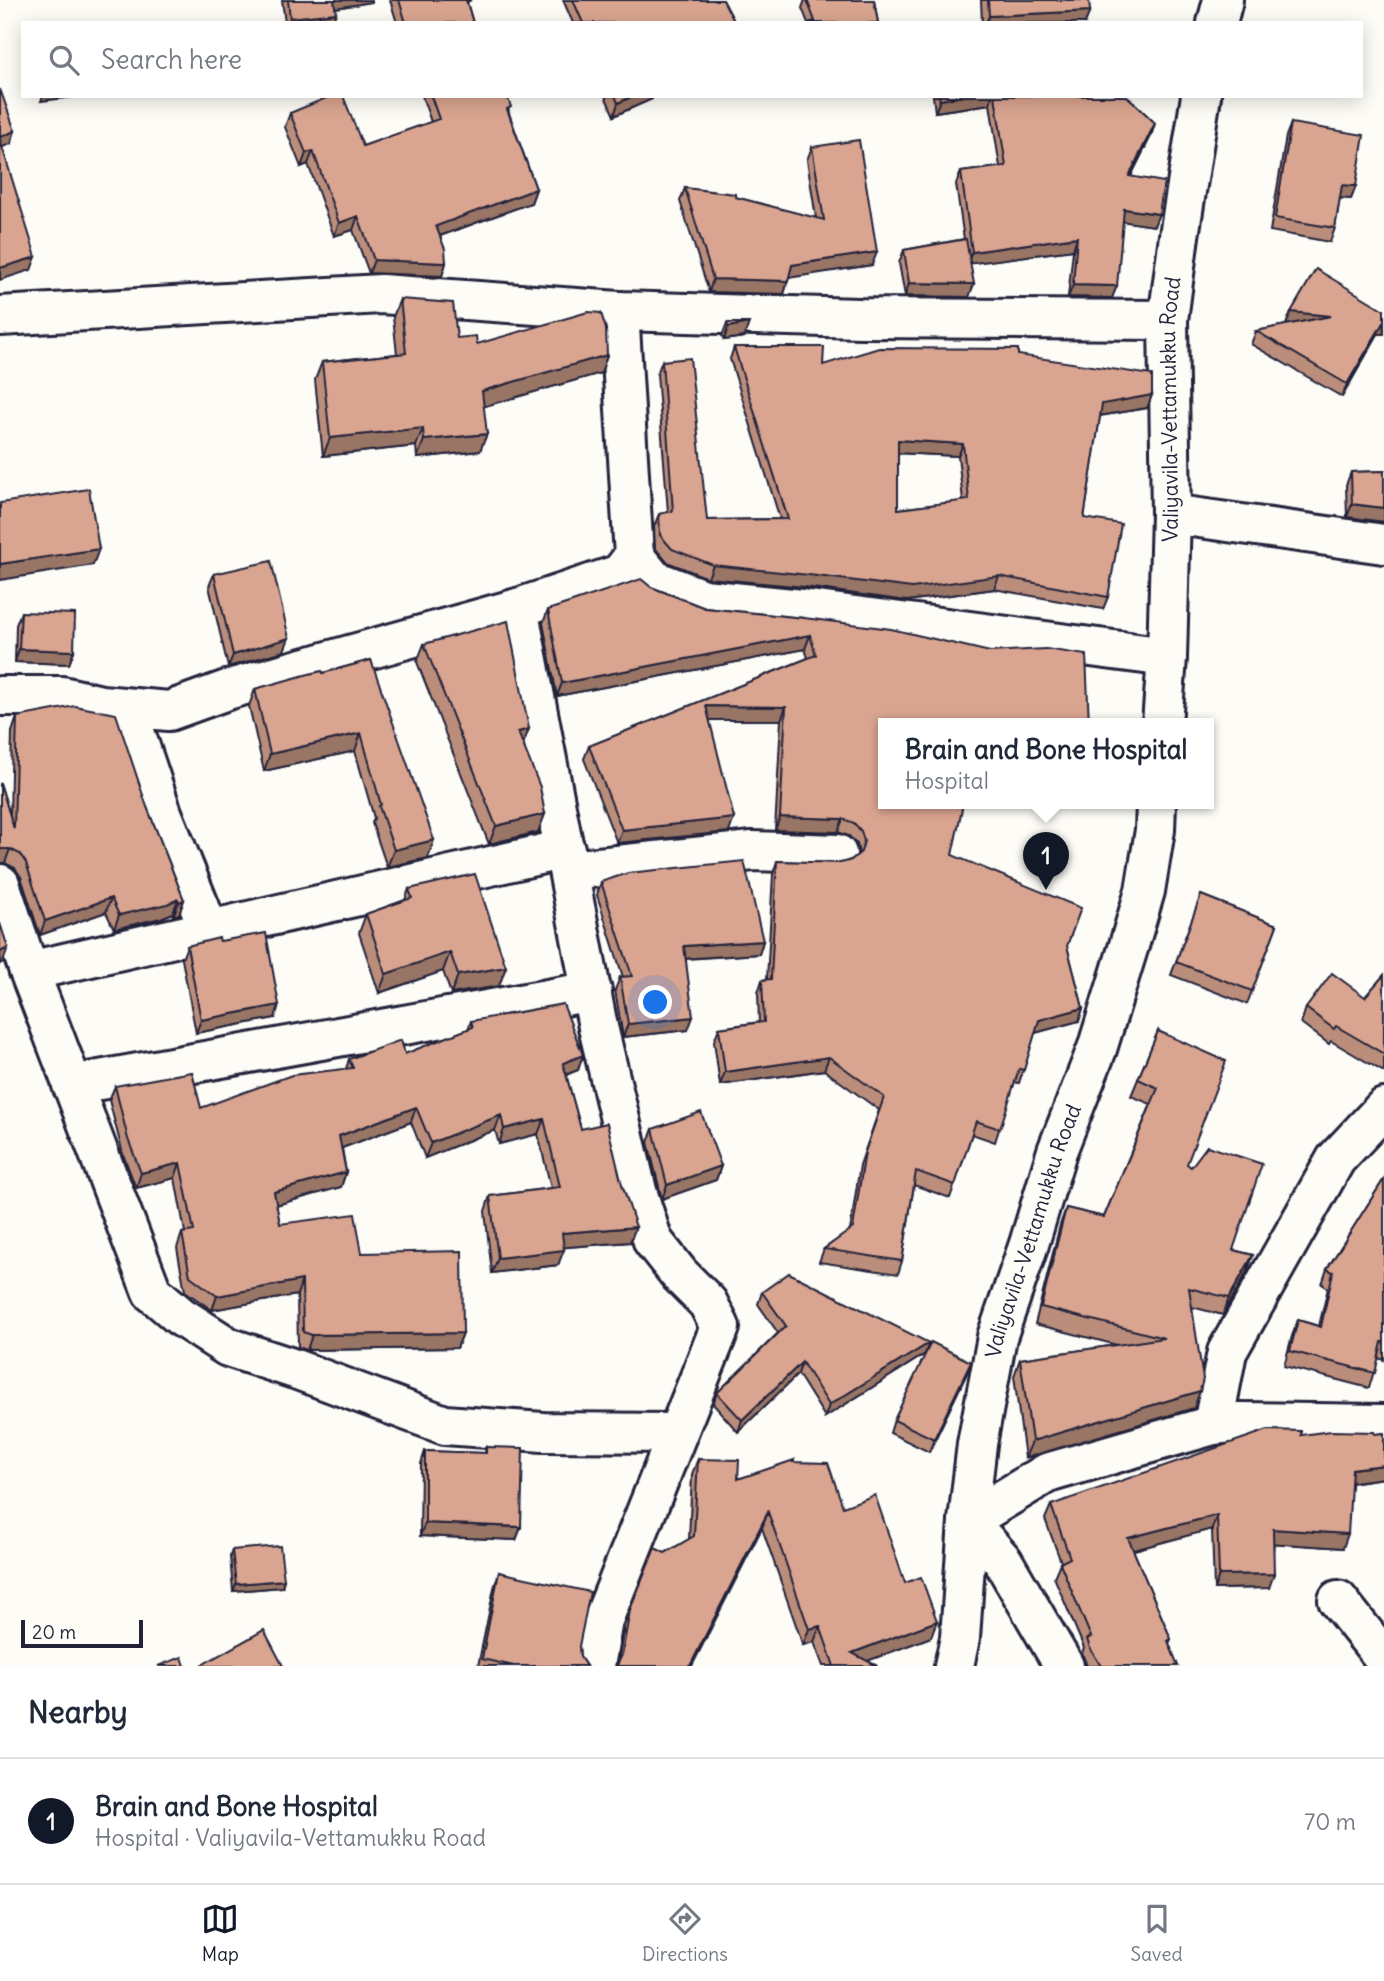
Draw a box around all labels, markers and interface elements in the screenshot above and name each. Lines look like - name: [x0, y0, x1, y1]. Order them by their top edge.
- search box: [21, 21, 1363, 98]
- icon: search: [45, 41, 83, 79]
- text: Search here: [101, 43, 242, 76]
- street label: Valiyavila-Vettamukku Road: [1153, 275, 1187, 542]
- popup: [878, 718, 1214, 809]
- text: Brain and Bone Hospital: [905, 733, 1187, 766]
- text: Hospital: [905, 766, 989, 795]
- pin: 1: [1023, 832, 1069, 890]
- your location: [638, 985, 672, 1019]
- street label: Valiyavila-Vettamukku Road: [979, 1100, 1087, 1360]
- scale bar: [21, 1617, 144, 1649]
- text: 20 m: [32, 1620, 76, 1644]
- text: Nearby: [28, 1693, 128, 1731]
- text: Brain and Bone Hospital: [95, 1790, 378, 1823]
- text: 1: [46, 1807, 56, 1836]
- text: 70 m: [1304, 1807, 1356, 1836]
- text: Hospital · Valiyavila-Vettamukku Road: [95, 1823, 486, 1852]
- tab: Map: [201, 1900, 239, 1966]
- tab: Directions: [642, 1900, 728, 1966]
- tab: Saved: [1131, 1900, 1183, 1966]

